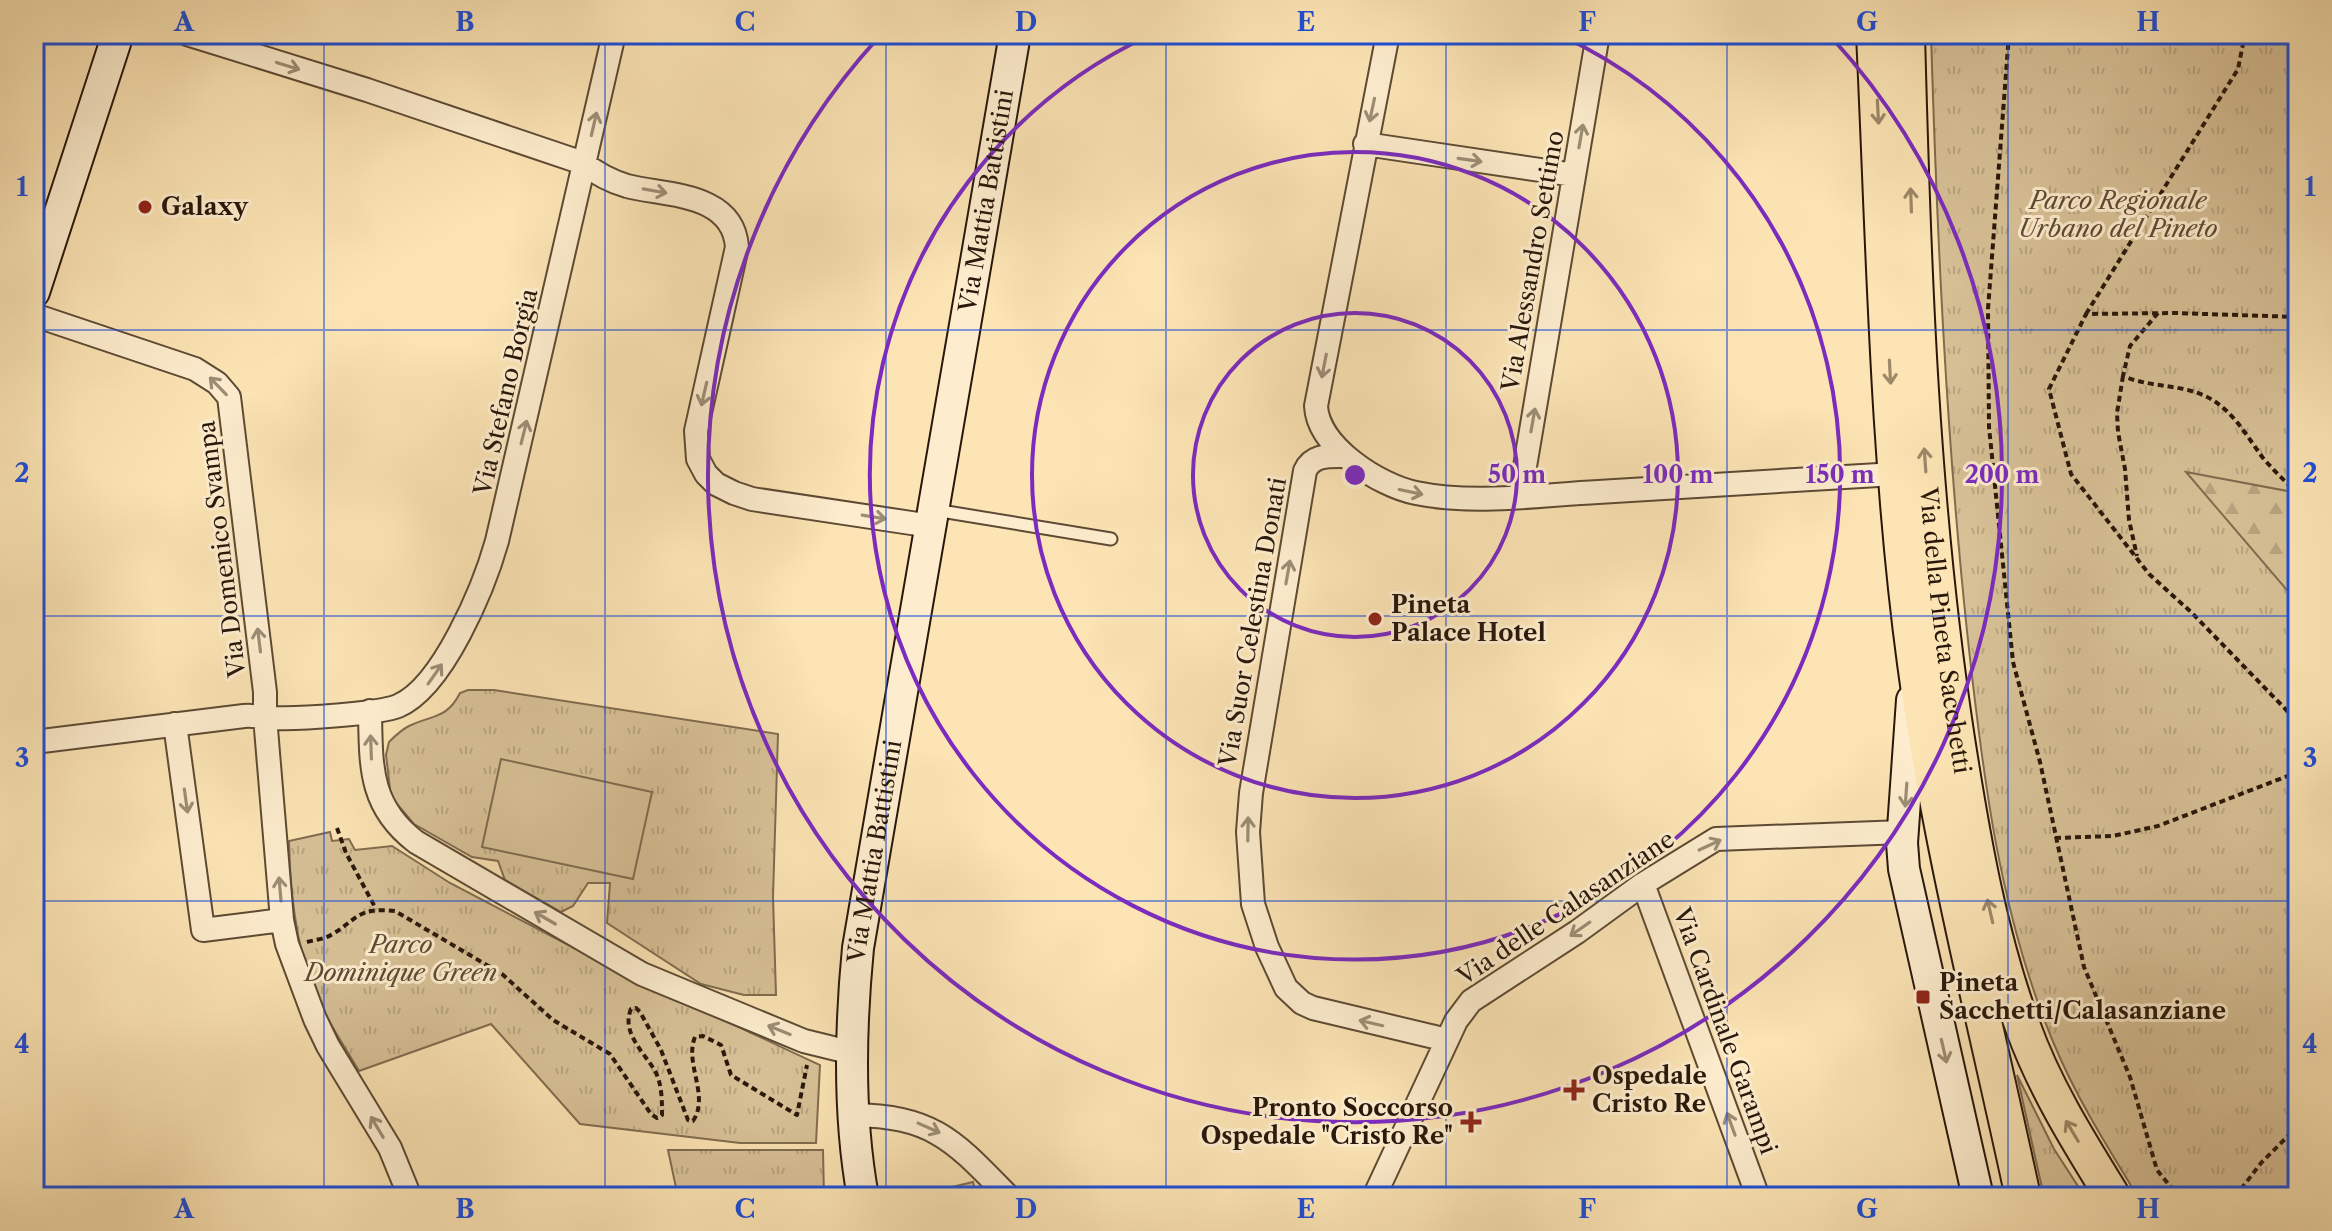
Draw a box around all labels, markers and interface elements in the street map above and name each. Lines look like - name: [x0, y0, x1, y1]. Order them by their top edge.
- text: A: [173, 6, 195, 38]
- text: B: [455, 6, 475, 38]
- text: C: [735, 6, 755, 38]
- text: D: [1015, 6, 1037, 38]
- text: E: [1297, 6, 1315, 38]
- text: F: [1578, 6, 1596, 38]
- text: G: [1856, 6, 1878, 38]
- text: H: [2136, 6, 2160, 38]
- one-way arrow: [275, 59, 300, 74]
- street label: Via Mattia Battistini: [952, 87, 1019, 315]
- one-way arrow: [1364, 97, 1379, 123]
- one-way arrow: [1871, 98, 1886, 125]
- one-way arrow: [587, 111, 602, 137]
- one-way arrow: [1574, 123, 1589, 149]
- street label: Via Alessandro Settimo: [1495, 128, 1570, 394]
- one-way arrow: [1457, 153, 1482, 168]
- text: 1: [16, 171, 28, 203]
- text: 1: [2304, 171, 2316, 203]
- one-way arrow: [642, 184, 667, 199]
- park label: Parco Regionale Urbano del Pineto: [2018, 186, 2218, 243]
- one-way arrow: [1904, 187, 1919, 214]
- place label: Galaxy: [161, 192, 249, 221]
- marker: Galaxy: [136, 198, 154, 216]
- street label: Via Stefano Borgia: [467, 285, 543, 499]
- one-way arrow: [1315, 353, 1330, 378]
- one-way arrow: [1883, 358, 1898, 385]
- one-way arrow: [209, 376, 228, 396]
- one-way arrow: [696, 381, 711, 406]
- one-way arrow: [1526, 407, 1541, 433]
- street label: Via Domenico Svampa: [191, 419, 252, 680]
- one-way arrow: [517, 419, 532, 445]
- one-way arrow: [1917, 447, 1932, 474]
- text: 2: [14, 457, 30, 489]
- text: 2: [2302, 457, 2318, 489]
- text: 50 m: [1488, 460, 1546, 489]
- text: 100 m: [1642, 460, 1714, 489]
- text: 150 m: [1805, 460, 1875, 489]
- text: 200 m: [1965, 460, 2039, 489]
- centre of rings: [1341, 461, 1369, 489]
- street label: Via Suor Celestina Donati: [1213, 475, 1292, 770]
- one-way arrow: [1398, 485, 1424, 500]
- street label: Via della Pineta Sacchetti: [1914, 485, 1977, 776]
- one-way arrow: [861, 511, 886, 526]
- one-way arrow: [1281, 560, 1296, 585]
- place label: Pineta Palace Hotel: [1391, 590, 1546, 647]
- marker: Pineta Palace Hotel: [1366, 610, 1384, 628]
- one-way arrow: [251, 628, 266, 653]
- one-way arrow: [426, 664, 443, 685]
- one-way arrow: [363, 734, 378, 761]
- street label: Via Mattia Battistini: [842, 738, 907, 965]
- text: 3: [15, 742, 29, 774]
- text: 3: [2303, 742, 2317, 774]
- one-way arrow: [1898, 782, 1913, 808]
- one-way arrow: [178, 787, 193, 814]
- one-way arrow: [1241, 816, 1256, 843]
- street label: Via delle Calasanziane: [1451, 824, 1680, 992]
- one-way arrow: [1698, 836, 1722, 851]
- one-way arrow: [272, 876, 287, 903]
- one-way arrow: [1982, 898, 1997, 924]
- street label: Via Cardinale Garampi: [1667, 903, 1784, 1158]
- one-way arrow: [533, 910, 557, 925]
- one-way arrow: [1569, 921, 1591, 937]
- park label: Parco Dominique Green: [303, 930, 497, 987]
- place label: Pineta Sacchetti/Calasanziane: [1939, 968, 2226, 1025]
- marker: Pineta Sacchetti/Calasanziane: [1914, 988, 1932, 1006]
- one-way arrow: [1359, 1015, 1384, 1030]
- one-way arrow: [767, 1022, 792, 1036]
- text: 4: [14, 1028, 30, 1060]
- text: 4: [2302, 1028, 2318, 1060]
- one-way arrow: [1937, 1038, 1952, 1063]
- place label: Ospedale Cristo Re: [1592, 1061, 1707, 1118]
- marker: Ospedale Cristo Re: [1563, 1079, 1585, 1101]
- place label: Pronto Soccorso Ospedale "Cristo Re": [1201, 1093, 1453, 1150]
- marker: Pronto Soccorso Ospedale "Cristo Re": [1460, 1111, 1482, 1133]
- one-way arrow: [1723, 1112, 1737, 1137]
- one-way arrow: [369, 1116, 385, 1139]
- one-way arrow: [2064, 1120, 2080, 1143]
- one-way arrow: [916, 1122, 940, 1137]
- text: A: [173, 1193, 195, 1225]
- text: B: [455, 1193, 475, 1225]
- text: C: [735, 1193, 755, 1225]
- text: D: [1015, 1193, 1037, 1225]
- text: E: [1297, 1193, 1315, 1225]
- text: F: [1578, 1193, 1596, 1225]
- text: G: [1856, 1193, 1878, 1225]
- text: H: [2136, 1193, 2160, 1225]

